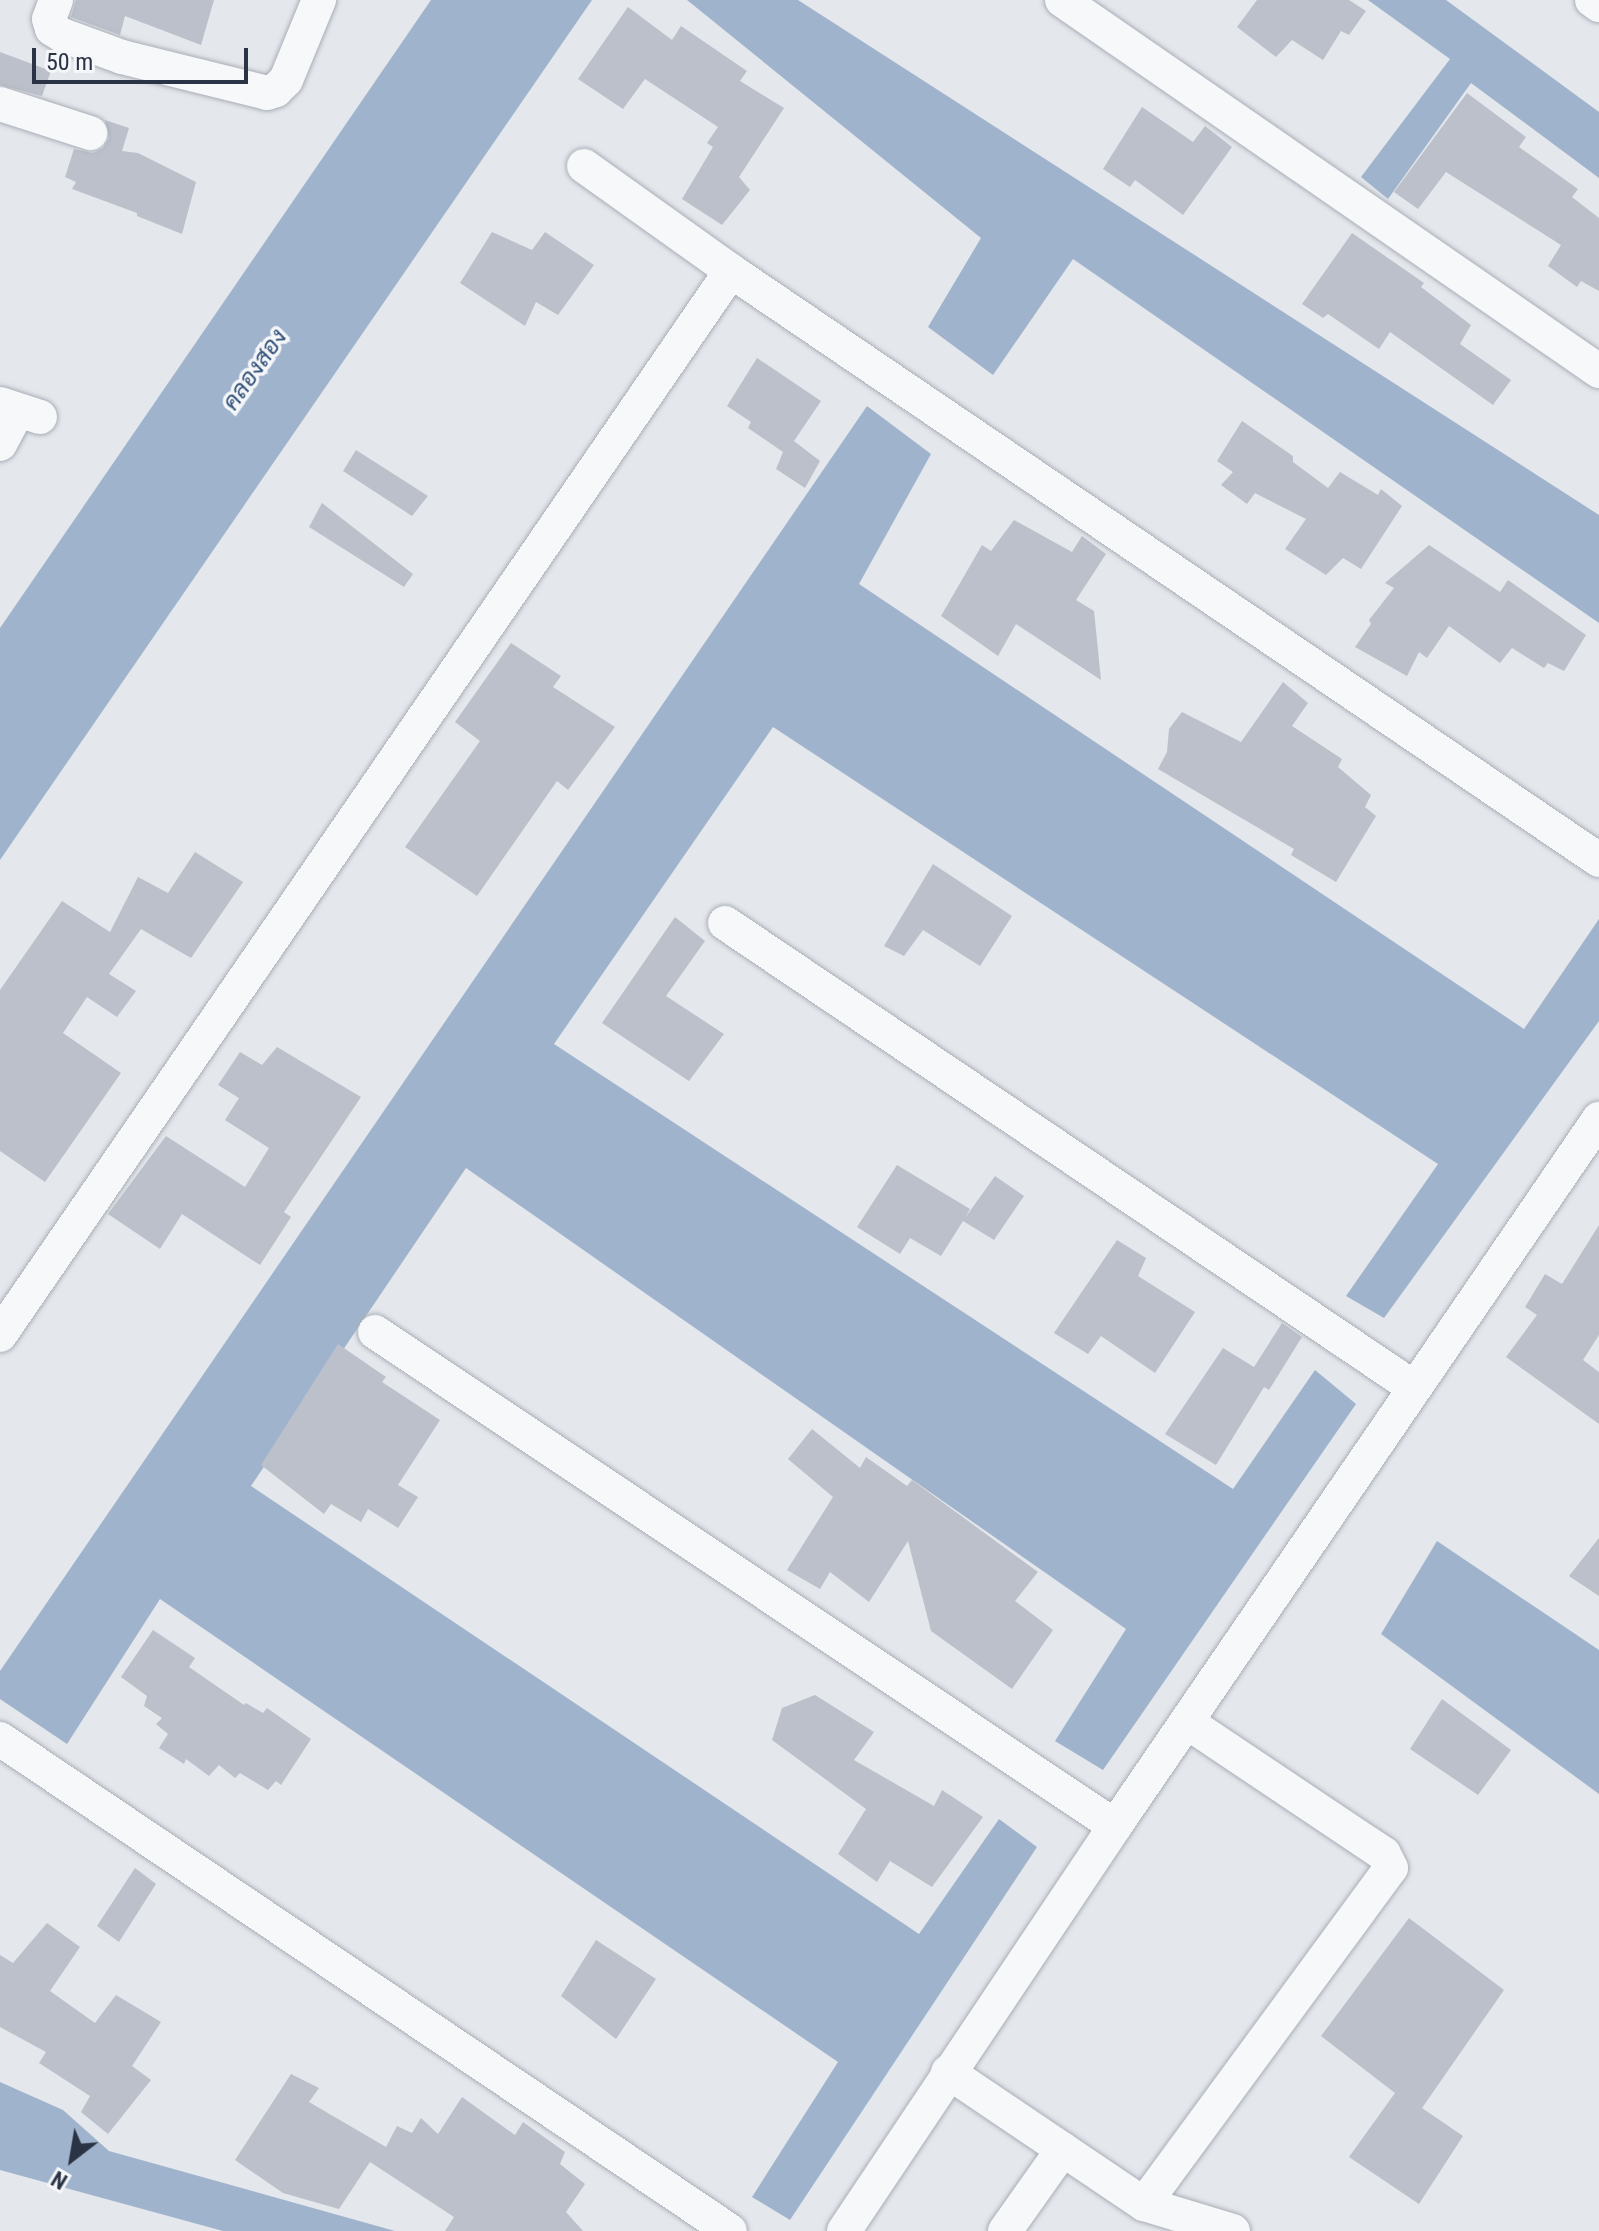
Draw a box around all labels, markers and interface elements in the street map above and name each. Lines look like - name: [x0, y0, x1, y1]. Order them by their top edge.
- scale bar: [36, 32, 252, 82]
- text: 50 m: [46, 48, 93, 76]
- water label: คลองสอง: [217, 324, 293, 416]
- north arrow: [32, 2119, 112, 2199]
- text: N: [47, 2166, 72, 2194]

